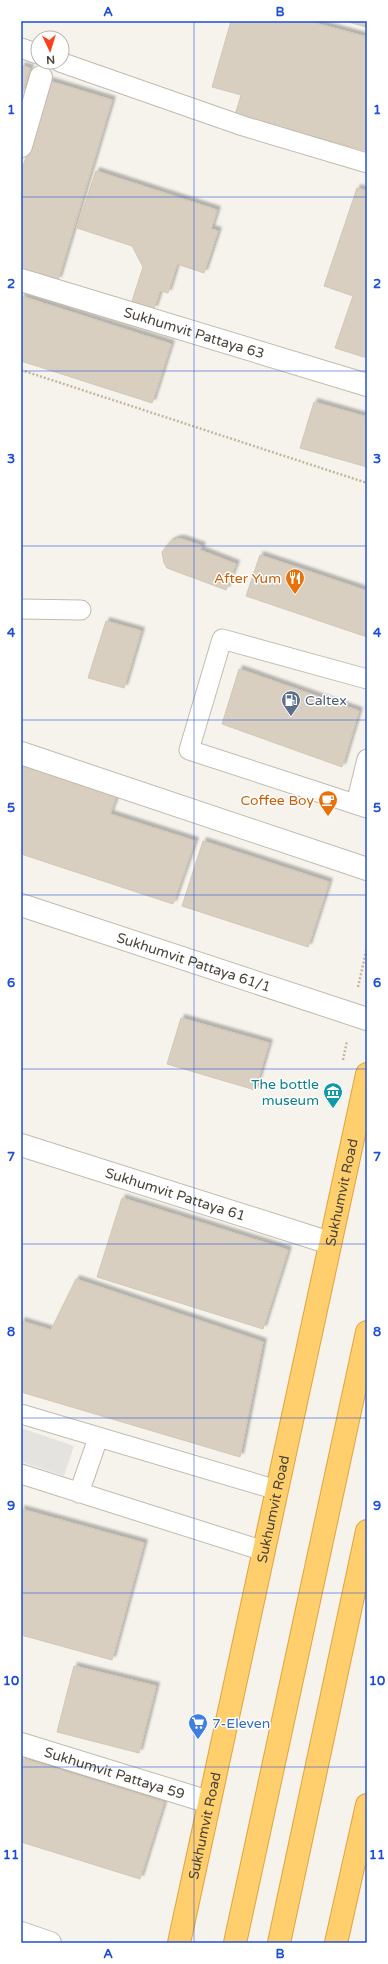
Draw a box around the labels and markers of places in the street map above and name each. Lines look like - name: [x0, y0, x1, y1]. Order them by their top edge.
- restaurant icon: After Yum: [284, 567, 306, 595]
- place label: After Yum: [214, 570, 281, 587]
- fuel station icon: Caltex: [280, 689, 302, 717]
- place label: Caltex: [305, 692, 347, 709]
- cafe icon: Coffee Boy: [317, 789, 339, 817]
- place label: Coffee Boy: [241, 792, 314, 809]
- place label: The bottle museum: [251, 1076, 319, 1109]
- museum icon: The bottle museum: [322, 1081, 344, 1109]
- supermarket icon: 7-Eleven: [187, 1712, 209, 1740]
- place label: 7-Eleven: [212, 1715, 270, 1732]

